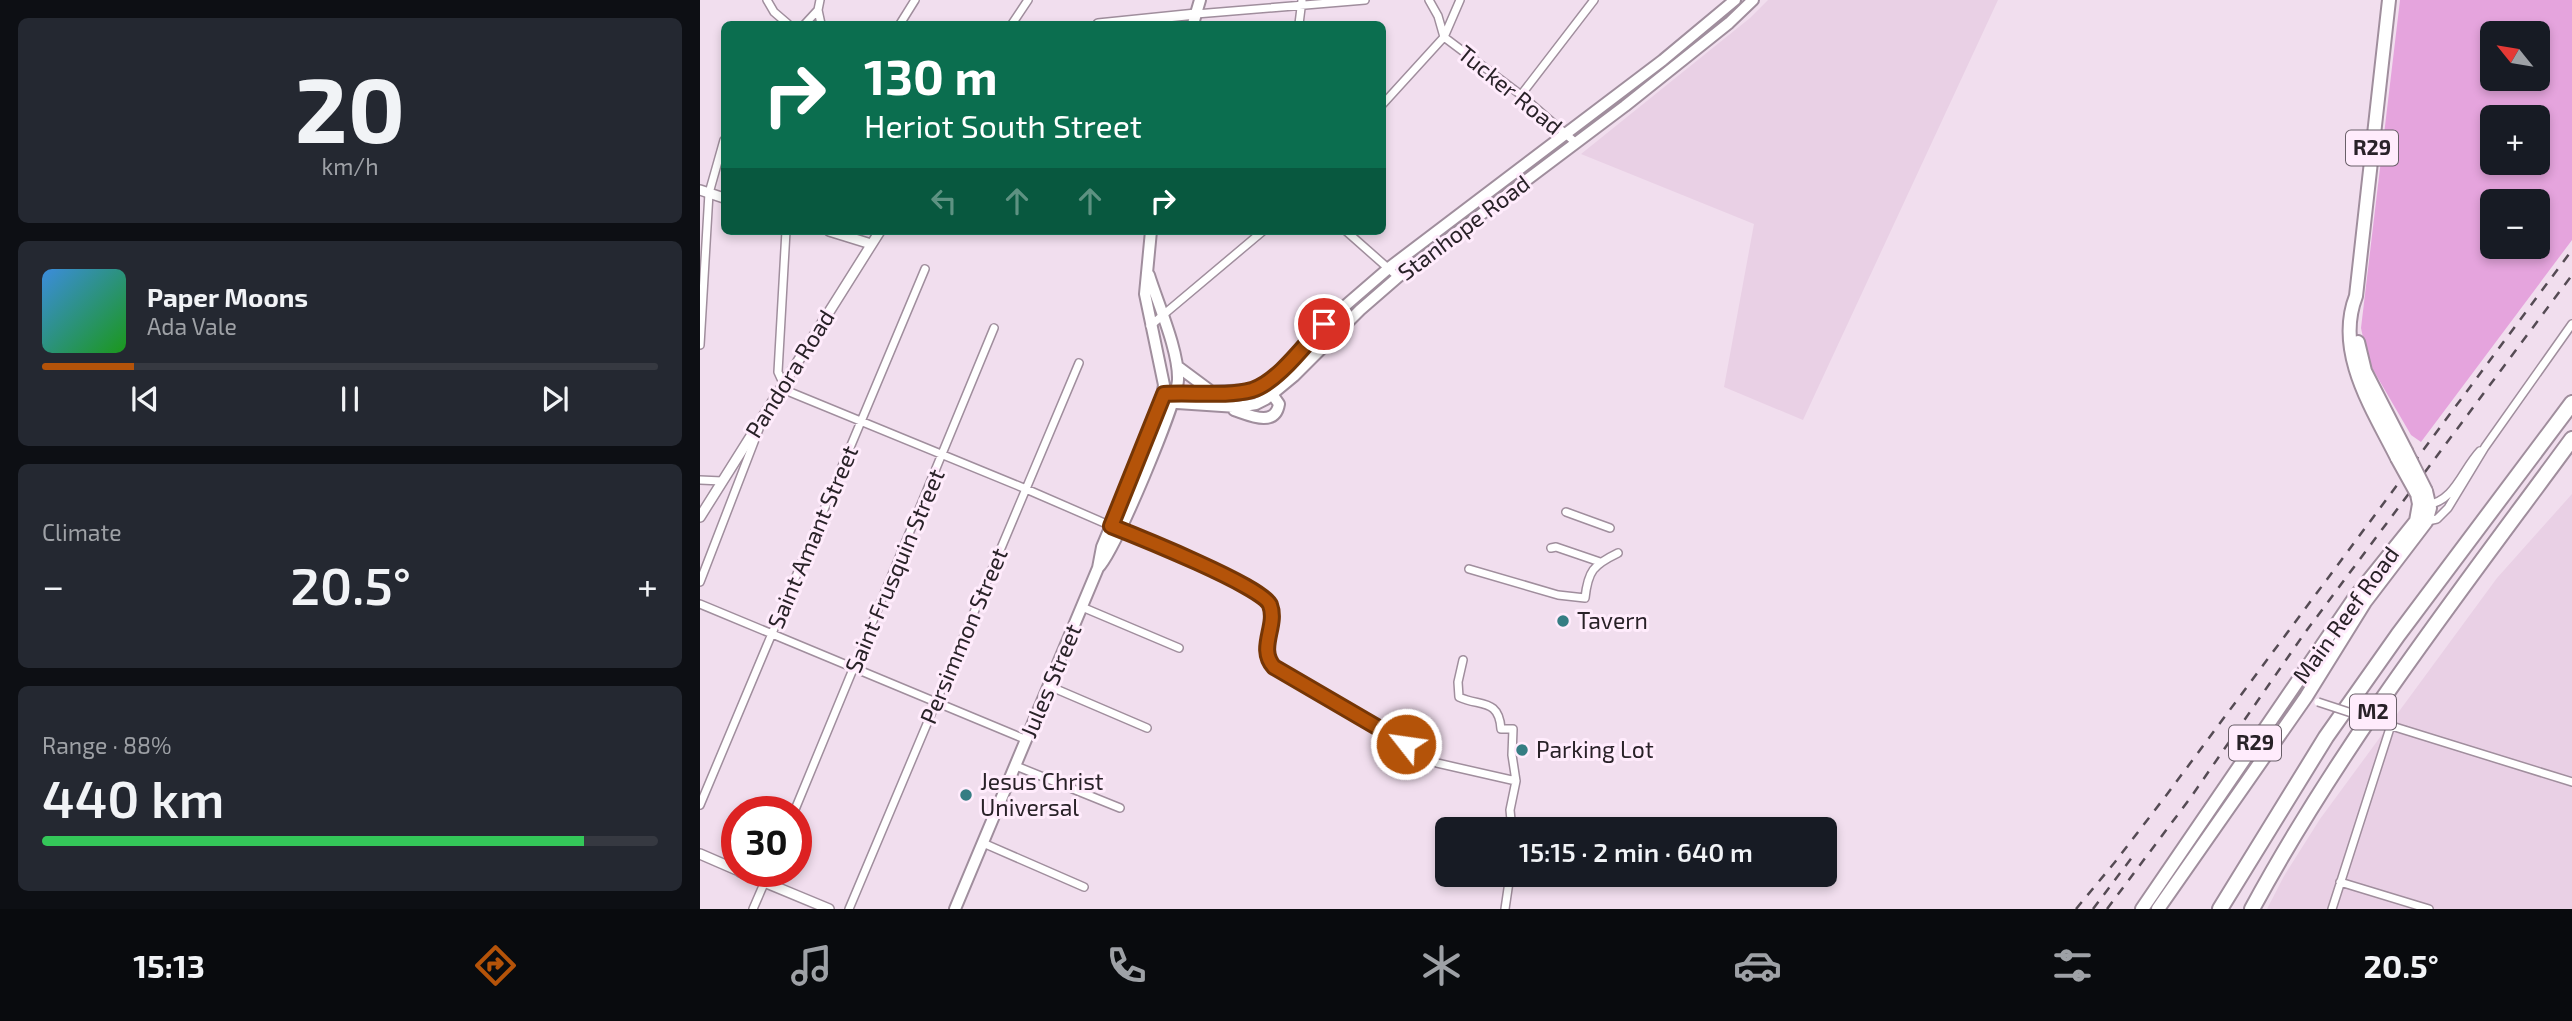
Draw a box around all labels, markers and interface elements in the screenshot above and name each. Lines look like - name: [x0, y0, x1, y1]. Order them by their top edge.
- north arrow: [2480, 21, 2550, 91]
- map controls: [2480, 21, 2550, 259]
- street label: Tucker Road: [1453, 39, 1568, 140]
- text: 130 m: [864, 46, 998, 105]
- icon: right: [749, 49, 840, 140]
- text: 20: [295, 52, 405, 161]
- button: +: [2480, 105, 2550, 175]
- text: Heriot South Street: [864, 106, 1142, 144]
- road number: R29: [2346, 130, 2398, 166]
- text: km/h: [321, 152, 379, 180]
- street label: Stanhope Road: [1392, 169, 1535, 286]
- icon: left: [925, 182, 963, 220]
- icon: ahead: [998, 182, 1036, 220]
- icon: ahead: [1071, 182, 1109, 220]
- icon: right: [1144, 182, 1182, 220]
- button: −: [2480, 189, 2550, 259]
- text: Paper Moons: [147, 281, 308, 312]
- pin: [1294, 294, 1354, 354]
- street label: Pandora Road: [739, 304, 840, 443]
- icon: arrive: [1305, 305, 1343, 343]
- text: Ada Vale: [147, 312, 237, 340]
- icon: previous: [126, 380, 164, 418]
- icon: pause: [331, 380, 369, 418]
- icon: next: [536, 380, 574, 418]
- street label: Saint Amant Street: [761, 441, 863, 632]
- street label: Saint Frusquin Street: [838, 464, 950, 677]
- text: Climate: [42, 518, 122, 546]
- street label: Main Reef Road: [2286, 541, 2404, 688]
- street label: Persimmon Street: [913, 543, 1013, 728]
- text: 20.5°: [290, 553, 411, 615]
- text: −: [42, 562, 64, 608]
- text: +: [637, 562, 658, 608]
- place label: Tavern: [1577, 606, 1648, 634]
- marker: Tavern: [1555, 613, 1571, 629]
- street label: Jules Street: [1014, 619, 1087, 742]
- road number: M2: [2350, 694, 2396, 730]
- position arrow: [1369, 707, 1443, 781]
- road number: R29: [2229, 726, 2281, 760]
- text: Range · 88%: [42, 731, 171, 759]
- place label: Parking Lot: [1536, 735, 1654, 763]
- marker: Parking Lot: [1514, 742, 1530, 758]
- text: 440 km: [42, 766, 225, 828]
- place label: Jesus Christ Universal: [980, 767, 1104, 821]
- marker: Jesus Christ Universal: [958, 787, 974, 803]
- speed limit sign: 30: [721, 796, 812, 887]
- text: 15:15 · 2 min · 640 m: [1519, 836, 1753, 867]
- icon: directions: [471, 941, 520, 990]
- icon: music: [787, 941, 836, 990]
- icon: phone: [1102, 941, 1151, 990]
- icon: climate: [1417, 941, 1466, 990]
- icon: car: [1733, 941, 1782, 990]
- icon: filters: [2048, 941, 2097, 990]
- text: 15:13: [133, 946, 205, 984]
- text: 20.5°: [2364, 946, 2439, 984]

